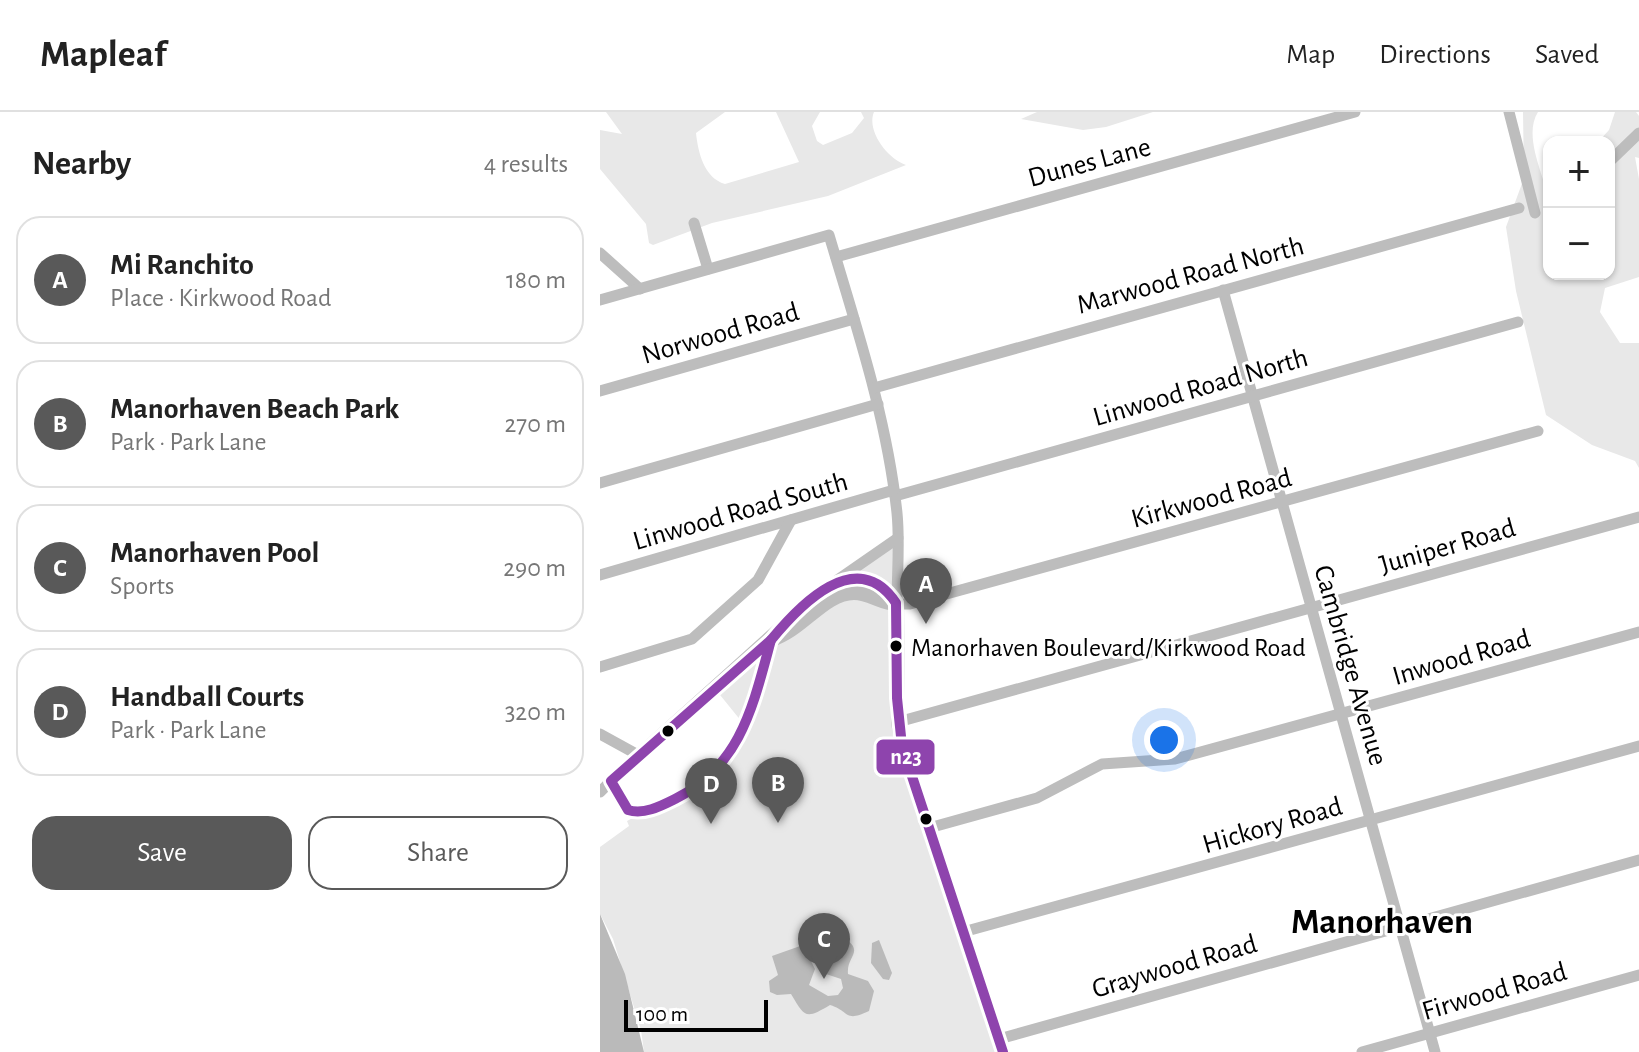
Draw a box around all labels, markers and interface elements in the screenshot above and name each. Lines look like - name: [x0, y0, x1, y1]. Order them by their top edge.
- text: Mapleaf: [40, 36, 166, 74]
- text: Map: [1286, 41, 1335, 69]
- text: Directions: [1379, 41, 1491, 69]
- text: Saved: [1535, 41, 1599, 69]
- street label: Dunes Lane: [1025, 133, 1154, 193]
- map controls: [1543, 136, 1615, 280]
- button: +: [1543, 136, 1615, 208]
- text: Nearby: [32, 147, 131, 181]
- text: 4 results: [484, 151, 568, 177]
- button: −: [1543, 208, 1615, 280]
- street label: Marwood Road North: [1074, 232, 1307, 320]
- text: Mi Ranchito: [110, 250, 254, 280]
- text: A: [52, 267, 68, 293]
- text: 180 m: [506, 267, 566, 293]
- text: Place · Kirkwood Road: [110, 285, 331, 311]
- street label: Norwood Road: [639, 298, 802, 370]
- street label: Linwood Road North: [1090, 344, 1311, 432]
- text: Manorhaven Beach Park: [110, 394, 399, 424]
- text: B: [52, 411, 68, 437]
- text: 270 m: [505, 411, 566, 437]
- text: Park · Park Lane: [110, 429, 267, 455]
- street label: Kirkwood Road: [1128, 464, 1295, 534]
- street label: Linwood Road South: [630, 468, 851, 556]
- street label: Juniper Road: [1376, 514, 1519, 580]
- text: Manorhaven Pool: [110, 538, 320, 568]
- text: C: [53, 555, 67, 581]
- text: 290 m: [503, 555, 566, 581]
- pin: A: [900, 558, 952, 624]
- street label: Cambridge Avenue: [1308, 562, 1392, 769]
- text: Sports: [110, 573, 174, 599]
- street label: Inwood Road: [1389, 625, 1534, 691]
- place label: Manorhaven Boulevard/Kirkwood Road: [911, 635, 1306, 661]
- marker: Manorhaven Boulevard/Kirkwood Road: [888, 638, 904, 654]
- text: Handball Courts: [110, 682, 304, 712]
- text: D: [51, 699, 69, 725]
- text: 320 m: [505, 699, 566, 725]
- text: Park · Park Lane: [110, 717, 267, 743]
- your location: [1144, 720, 1184, 760]
- unlabelled marker: [660, 723, 676, 739]
- line badge: n23: [875, 738, 936, 776]
- text: n23: [890, 746, 922, 768]
- pin: B: [752, 757, 804, 823]
- pin: D: [685, 758, 737, 824]
- street label: Hickory Road: [1199, 793, 1346, 859]
- unlabelled marker: [918, 811, 934, 827]
- button: Save: [32, 816, 292, 890]
- button: Share: [308, 816, 568, 890]
- district label: Manorhaven: [1291, 904, 1473, 940]
- pin: C: [798, 913, 850, 979]
- street label: Graywood Road: [1089, 930, 1260, 1004]
- street label: Firwood Road: [1419, 958, 1570, 1026]
- scale bar: [624, 996, 768, 1032]
- text: 100 m: [636, 1003, 688, 1025]

